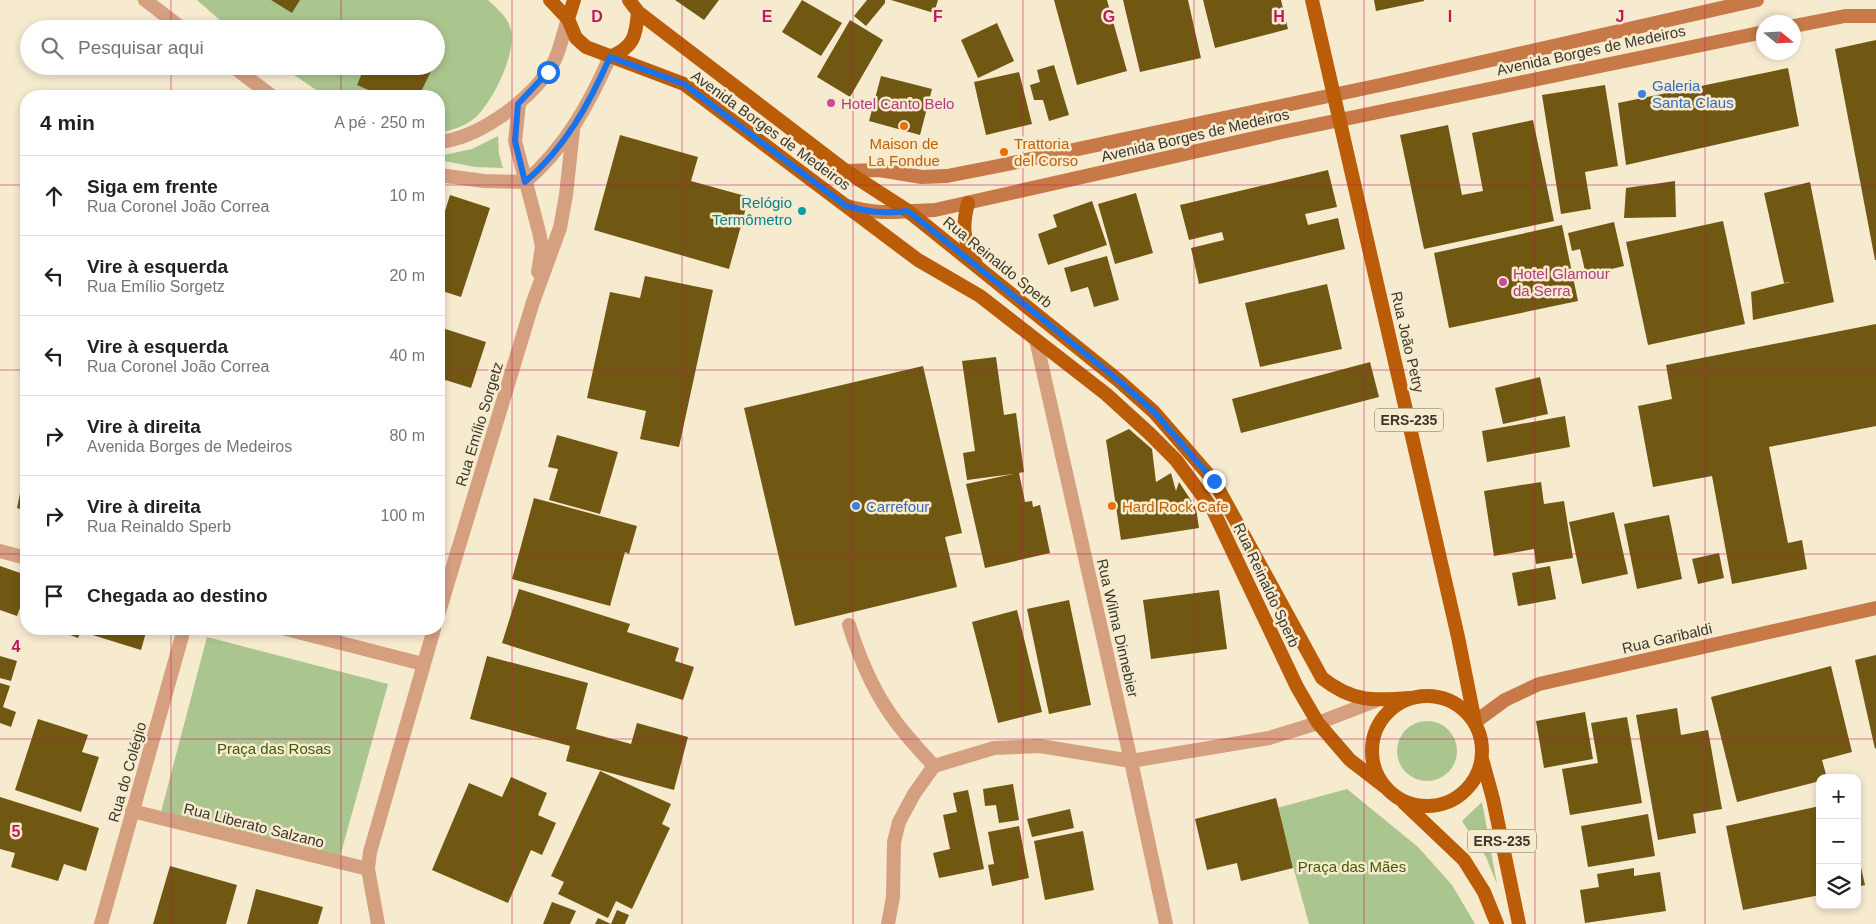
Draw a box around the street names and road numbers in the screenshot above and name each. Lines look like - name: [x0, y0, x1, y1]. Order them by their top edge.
- street label: Avenida Borges de Medeiros: [1495, 22, 1687, 78]
- street label: Avenida Borges de Medeiros: [688, 67, 854, 193]
- street label: Avenida Borges de Medeiros: [1099, 105, 1291, 165]
- street label: Rua Reinaldo Sperb: [940, 213, 1056, 311]
- street label: Rua João Petry: [1388, 290, 1428, 395]
- street label: Rua Emílio Sorgetz: [452, 360, 506, 488]
- road number: ERS-235: [1375, 408, 1443, 432]
- street label: Rua Reinaldo Sperb: [1231, 520, 1303, 650]
- street label: Rua Wilma Dinnebier: [1094, 557, 1142, 699]
- street label: Rua Garibaldi: [1620, 619, 1714, 657]
- street label: Rua do Colégio: [105, 720, 149, 824]
- street label: Rua Liberato Salzano: [182, 799, 326, 851]
- road number: ERS-235: [1468, 829, 1536, 852]

